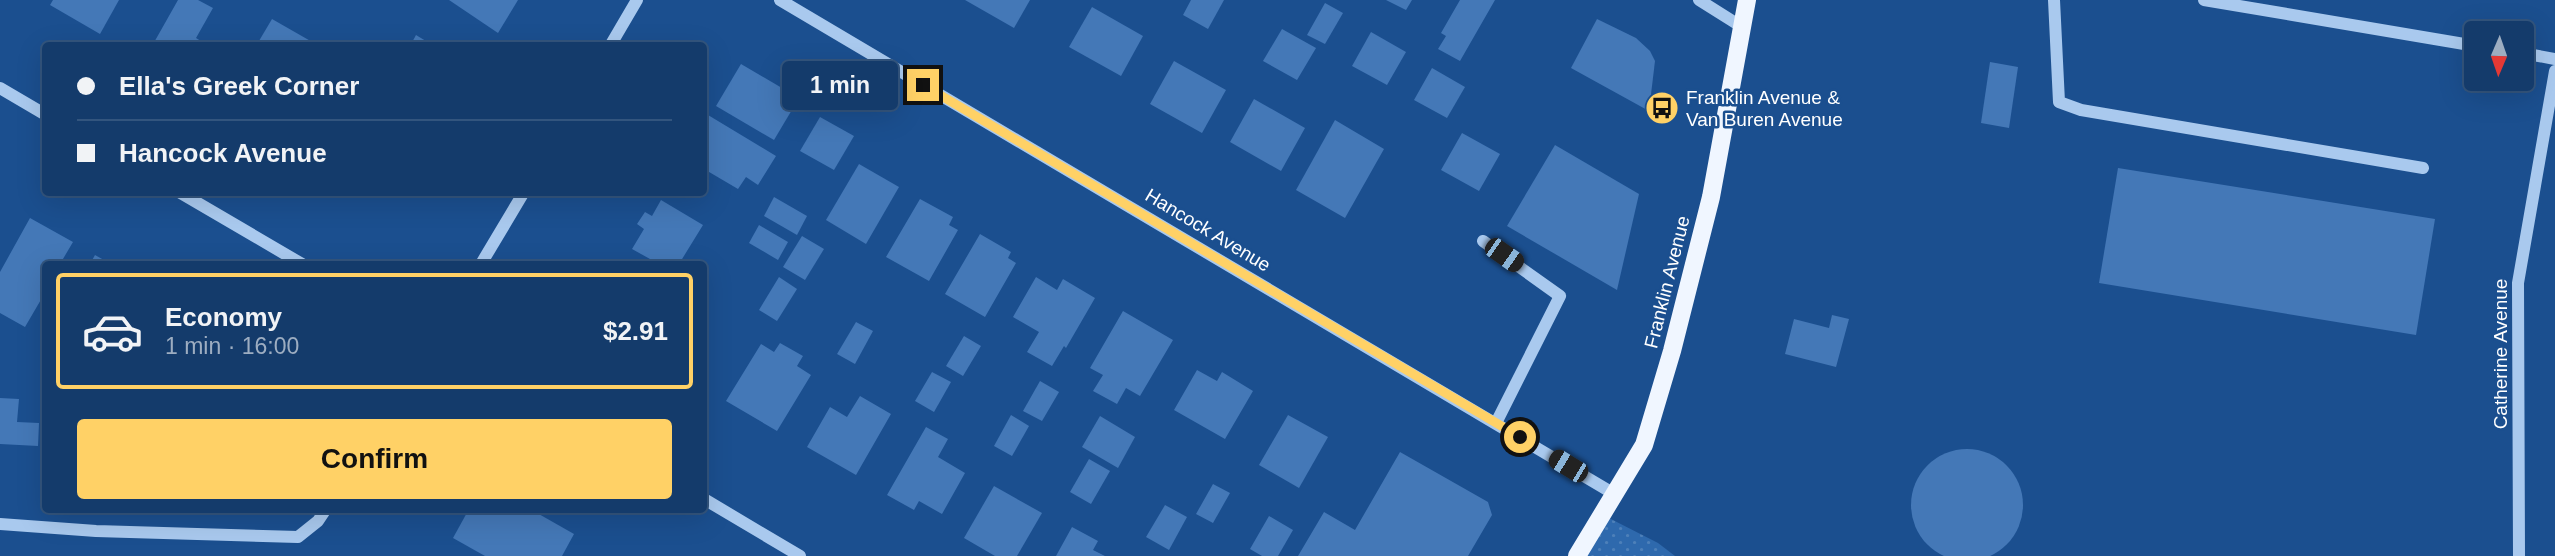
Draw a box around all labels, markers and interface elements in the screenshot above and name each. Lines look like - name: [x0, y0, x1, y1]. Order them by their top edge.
- north arrow: [2464, 21, 2534, 91]
- map controls: [2464, 21, 2534, 91]
- callout: 1 min: [783, 60, 898, 110]
- route end: [907, 69, 939, 101]
- text: Ella's Greek Corner: [119, 71, 359, 101]
- text: 1 min: [810, 72, 870, 98]
- place label: Franklin Avenue & Van Buren Avenue: [1686, 87, 1843, 130]
- bus stop icon: Franklin Avenue & Van Buren Avenue: [1643, 89, 1681, 127]
- text: Hancock Avenue: [119, 138, 327, 168]
- street label: Hancock Avenue: [1142, 184, 1274, 276]
- street label: Franklin Avenue: [1640, 214, 1694, 350]
- car: [1481, 234, 1528, 276]
- street label: Catherine Avenue: [2490, 279, 2511, 429]
- icon: car: [81, 300, 144, 363]
- text: Economy: [165, 302, 282, 332]
- text: $2.91: [603, 316, 668, 346]
- text: 1 min · 16:00: [165, 333, 299, 359]
- button: Confirm: [77, 419, 672, 499]
- route start: [1504, 421, 1536, 453]
- car: [1545, 446, 1592, 486]

